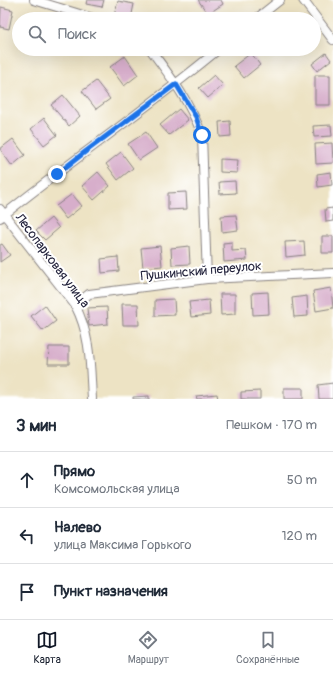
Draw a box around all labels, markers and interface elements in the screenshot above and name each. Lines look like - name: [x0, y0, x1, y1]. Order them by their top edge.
- search box: [12, 12, 321, 56]
- icon: search: [26, 23, 48, 45]
- text: Поиск: [58, 25, 97, 44]
- route start: [193, 126, 211, 144]
- route end: [48, 165, 66, 183]
- street label: Лесопарковая улица: [11, 209, 93, 311]
- street label: Пушкинский переулок: [140, 258, 263, 284]
- text: 3 мин: [16, 415, 56, 436]
- text: Пешком · 170 m: [226, 417, 317, 433]
- text: Прямо: [54, 462, 95, 481]
- icon: ahead: [16, 469, 38, 491]
- text: 50 m: [287, 472, 317, 488]
- text: Комсомольская улица: [54, 481, 180, 497]
- text: Налево: [54, 518, 101, 537]
- icon: left: [16, 525, 38, 547]
- text: 120 m: [281, 528, 317, 544]
- text: улица Максима Горького: [54, 537, 192, 553]
- icon: arrive: [16, 581, 38, 603]
- text: Пункт назначения: [54, 582, 168, 601]
- tab: Карта: [33, 629, 61, 666]
- tab: Маршрут: [128, 629, 169, 666]
- tab: Сохранённые: [236, 629, 300, 666]

